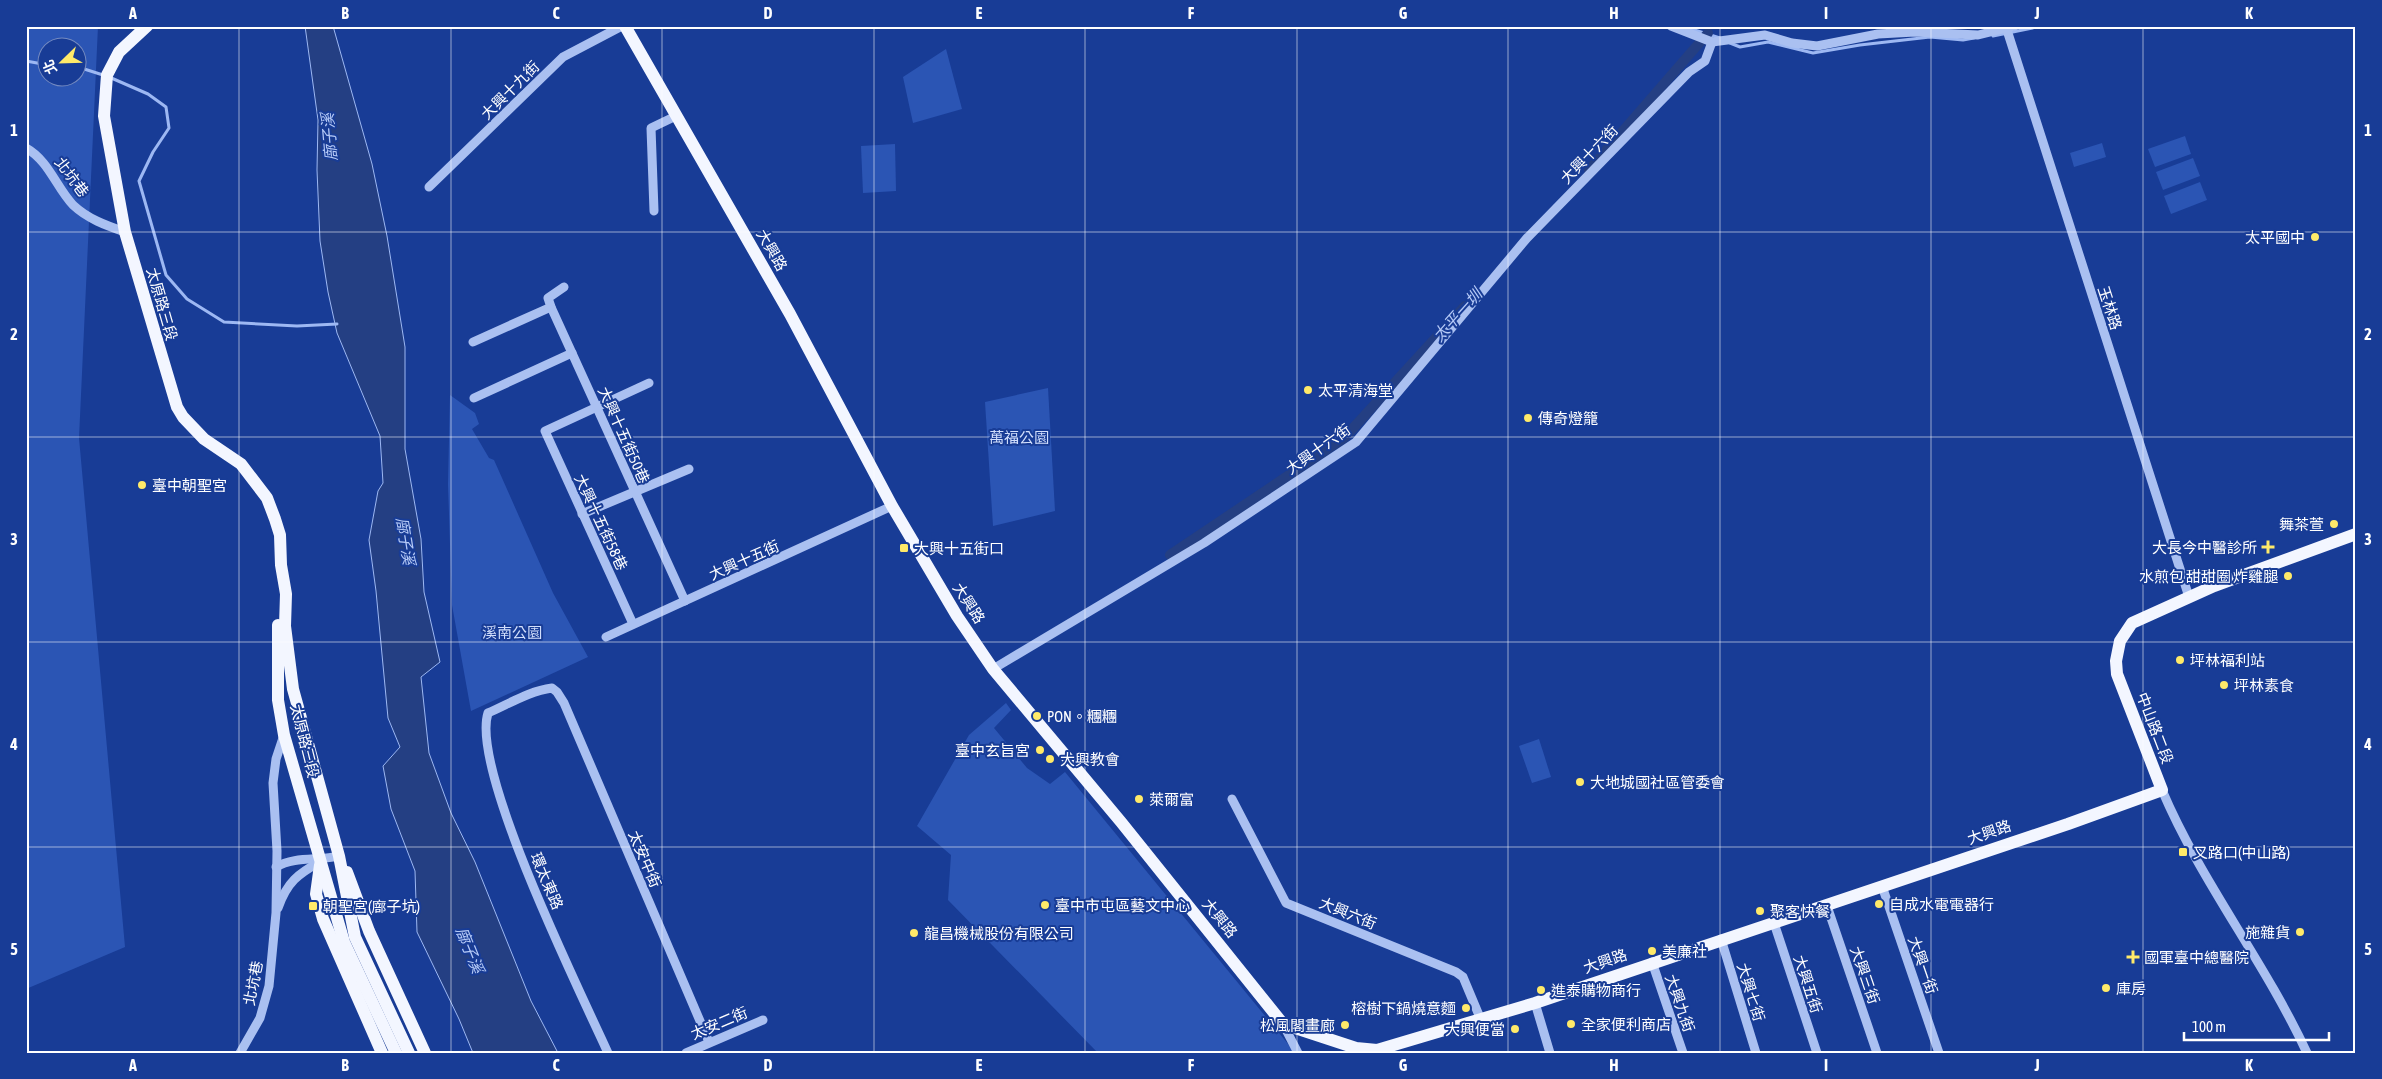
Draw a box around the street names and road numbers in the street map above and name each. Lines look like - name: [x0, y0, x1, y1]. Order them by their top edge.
- street label: 大興十九街: [477, 57, 543, 123]
- street label: 大興十六街: [1557, 121, 1621, 187]
- street label: 北坑巷: [52, 154, 92, 200]
- street label: 大興路: [753, 226, 791, 274]
- street label: 太原路三段: [143, 266, 181, 342]
- street label: 玉林路: [2095, 284, 2125, 332]
- street label: 大興十五街50巷: [595, 384, 653, 486]
- street label: 大興十六街: [1282, 421, 1354, 477]
- street label: 大興十五街58巷: [571, 471, 631, 573]
- street label: 大興十五街: [706, 537, 782, 583]
- street label: 大興路: [950, 579, 988, 627]
- street label: 中山路二段: [2134, 690, 2176, 766]
- street label: 太原路三段: [288, 703, 322, 779]
- street label: 大興路: [1965, 817, 2013, 847]
- street label: 太安中街: [625, 828, 665, 890]
- street label: 環太東路: [527, 850, 567, 912]
- street label: 大興六街: [1317, 894, 1379, 932]
- street label: 大興路: [1199, 895, 1241, 941]
- street label: 大興一街: [1905, 934, 1941, 996]
- street label: 大興三街: [1847, 944, 1883, 1006]
- street label: 大興路: [1581, 946, 1629, 976]
- street label: 大興五街: [1791, 953, 1825, 1015]
- street label: 北坑巷: [240, 959, 266, 1007]
- street label: 大興七街: [1734, 961, 1768, 1023]
- street label: 大興九街: [1662, 972, 1698, 1034]
- street label: 太安二街: [688, 1003, 750, 1043]

